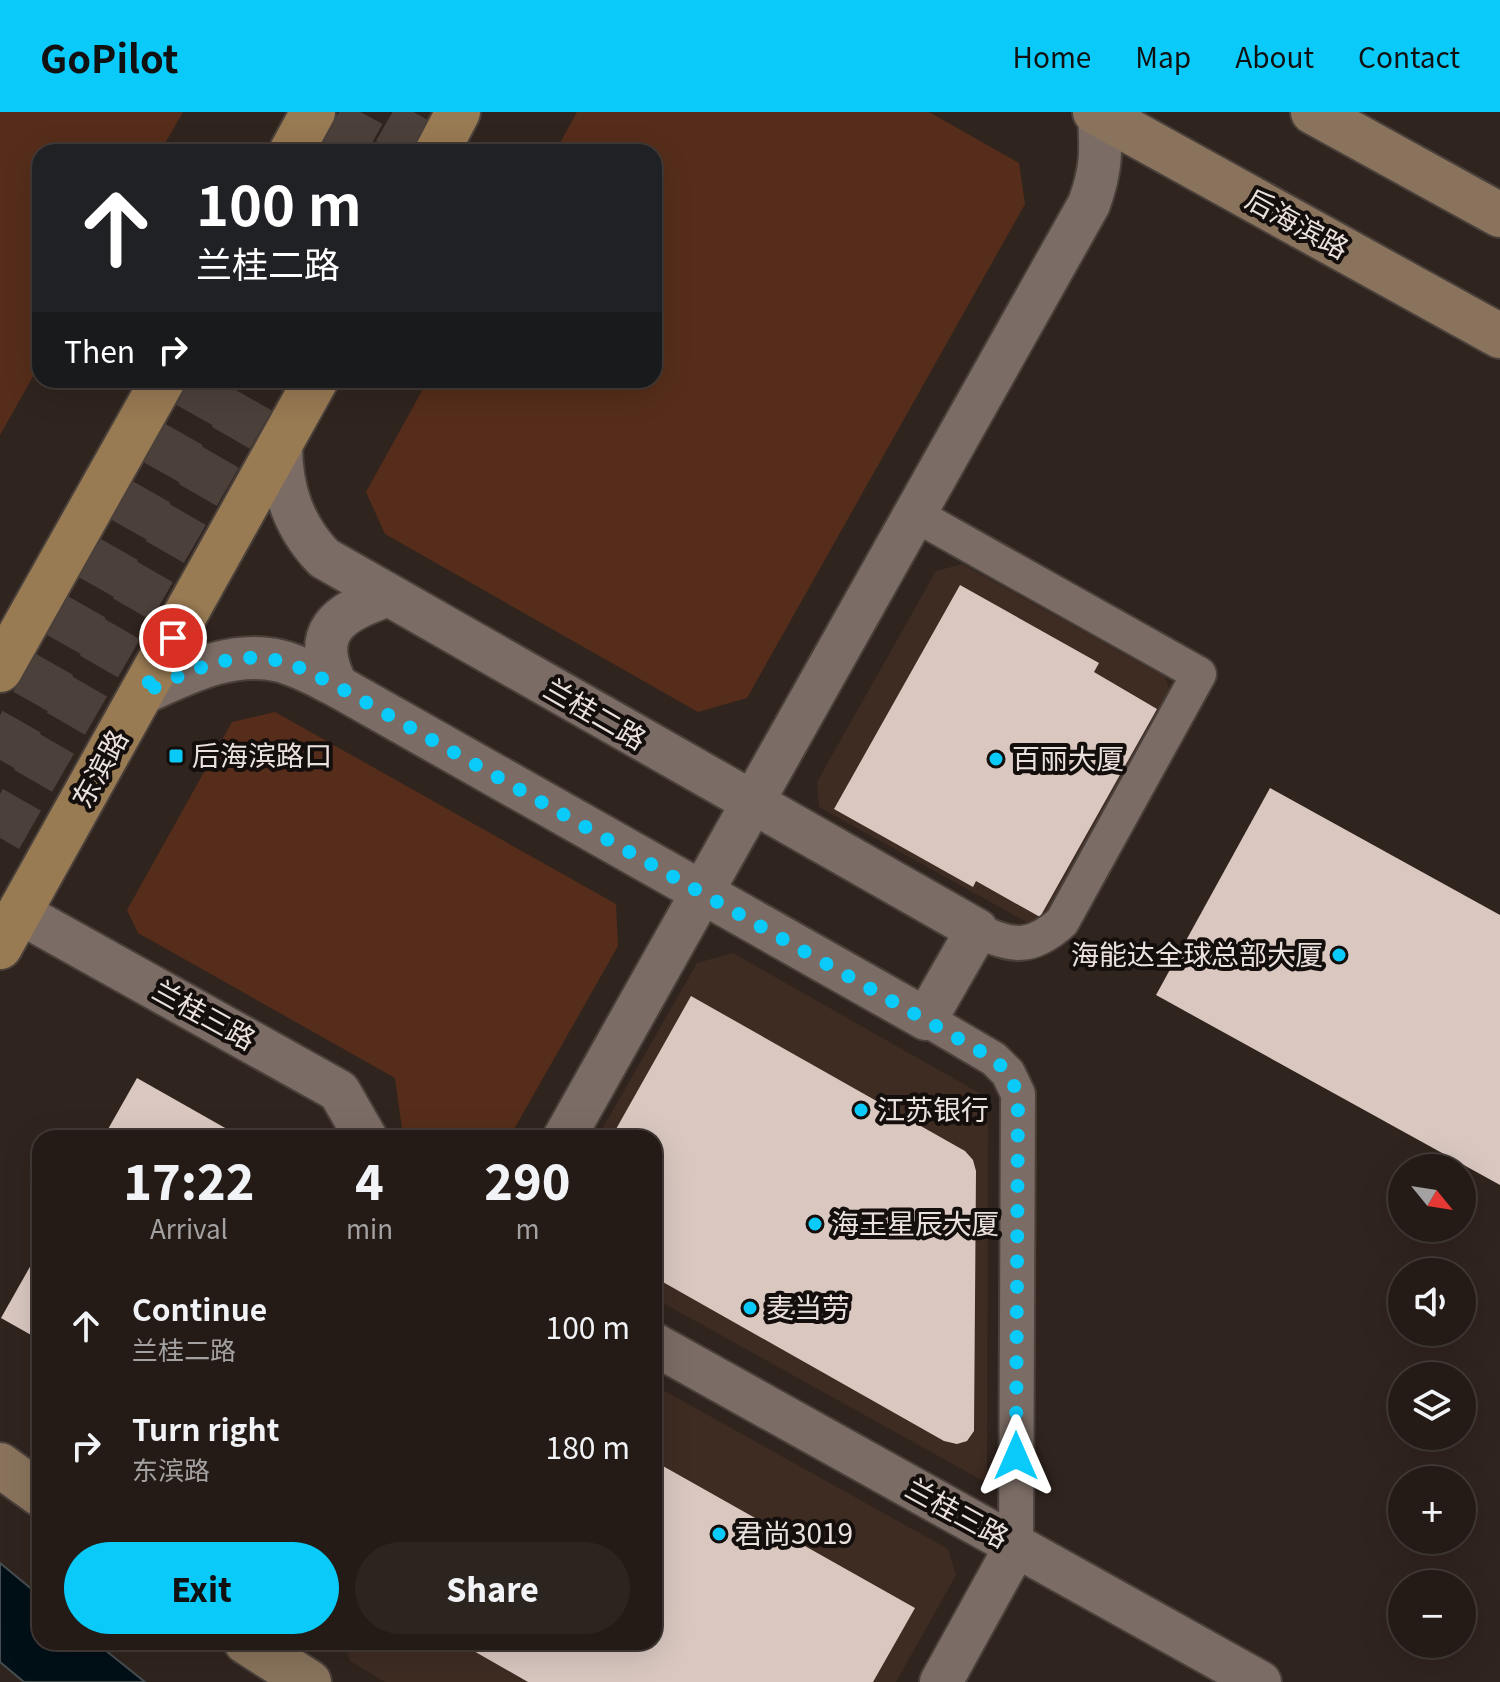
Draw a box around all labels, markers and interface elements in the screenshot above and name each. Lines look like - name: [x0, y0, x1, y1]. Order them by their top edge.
- text: GoPilot: [40, 29, 178, 84]
- text: Home: [1013, 36, 1091, 76]
- text: Map: [1135, 36, 1191, 76]
- text: About: [1235, 36, 1314, 76]
- text: Contact: [1358, 36, 1460, 76]
- text: 100 m: [196, 161, 362, 242]
- icon: ahead: [64, 176, 168, 280]
- street label: 后海滨路: [1239, 178, 1357, 267]
- text: 兰桂二路: [196, 236, 340, 288]
- text: Then: [64, 328, 135, 372]
- icon: right: [151, 328, 195, 372]
- pin: [139, 604, 207, 672]
- icon: arrive: [151, 616, 195, 660]
- street label: 兰桂二路: [537, 667, 655, 758]
- street label: 东滨路: [60, 722, 136, 814]
- place label: 后海滨路口: [192, 734, 332, 774]
- place label: 百丽大厦: [1012, 737, 1124, 777]
- marker: 后海滨路口: [167, 747, 185, 765]
- marker: 百丽大厦: [987, 750, 1005, 768]
- place label: 海能达全球总部大厦: [1071, 933, 1323, 973]
- marker: 海能达全球总部大厦: [1330, 946, 1348, 964]
- street label: 兰桂三路: [146, 969, 264, 1058]
- place label: 江苏银行: [877, 1088, 989, 1128]
- marker: 江苏银行: [852, 1101, 870, 1119]
- text: 17:22: [123, 1144, 255, 1214]
- text: 4: [355, 1144, 384, 1214]
- text: 290: [484, 1144, 571, 1214]
- north arrow: [1388, 1154, 1476, 1242]
- map controls: [1388, 1154, 1476, 1658]
- place label: 海王星辰大厦: [831, 1202, 999, 1242]
- text: Arrival: [150, 1209, 228, 1246]
- text: min: [346, 1209, 393, 1246]
- text: m: [515, 1209, 540, 1246]
- marker: 海王星辰大厦: [806, 1215, 824, 1233]
- button: sound: [1388, 1258, 1476, 1346]
- text: Continue: [132, 1286, 267, 1330]
- place label: 麦当劳: [766, 1286, 850, 1326]
- marker: 麦当劳: [741, 1299, 759, 1317]
- icon: ahead: [64, 1304, 108, 1348]
- text: 100 m: [546, 1304, 630, 1348]
- text: 兰桂二路: [132, 1330, 236, 1367]
- button: layers: [1388, 1362, 1476, 1450]
- text: Turn right: [132, 1406, 279, 1450]
- position arrow: [974, 1414, 1058, 1498]
- icon: right: [64, 1424, 108, 1468]
- text: 180 m: [546, 1424, 630, 1468]
- text: 东滨路: [132, 1450, 210, 1487]
- button: +: [1388, 1466, 1476, 1554]
- street label: 兰桂三路: [899, 1467, 1017, 1556]
- place label: 君尚3019: [735, 1512, 853, 1552]
- marker: 君尚3019: [710, 1525, 728, 1543]
- button: Exit: [64, 1542, 339, 1634]
- button: Share: [355, 1542, 630, 1634]
- button: −: [1388, 1570, 1476, 1658]

